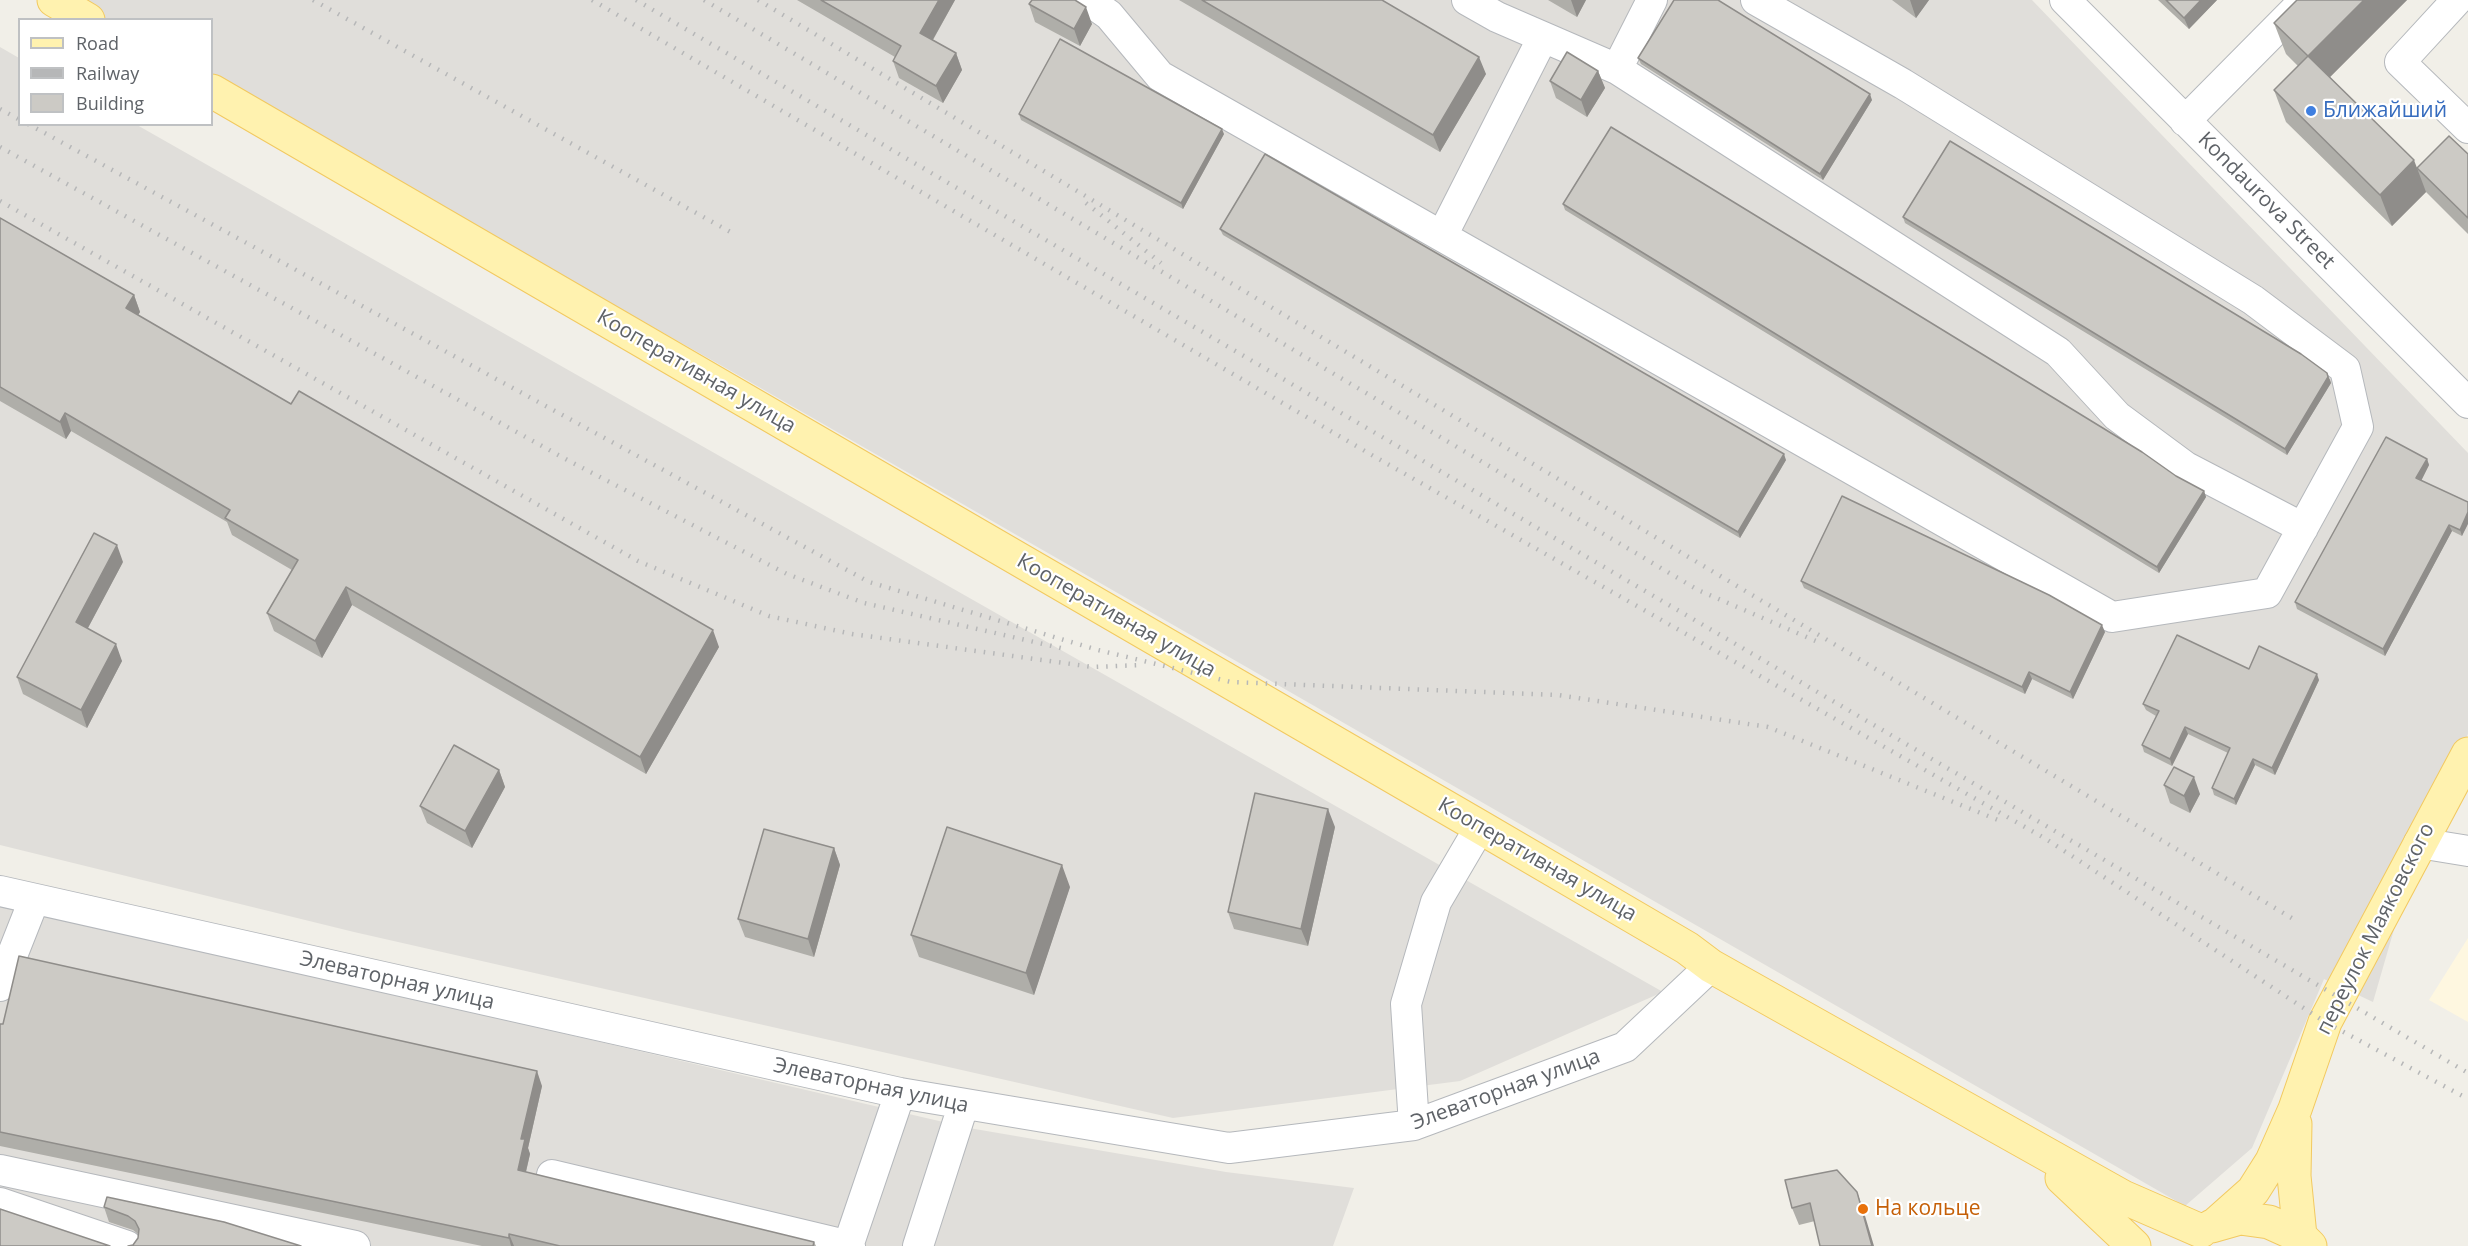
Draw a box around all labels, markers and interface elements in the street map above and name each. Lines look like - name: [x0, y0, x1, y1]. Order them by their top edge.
- legend: [18, 18, 213, 126]
- text: Road: [76, 31, 119, 55]
- text: Railway: [76, 61, 139, 85]
- text: Building: [76, 91, 144, 115]
- place label: Ближайший: [2323, 98, 2447, 124]
- marker: Ближайший: [2304, 104, 2318, 118]
- street label: Kondaurova Street: [2192, 127, 2340, 275]
- street label: Кооперативная улица: [592, 305, 800, 439]
- street label: Кооперативная улица: [1012, 549, 1220, 683]
- street label: Кооперативная улица: [1433, 793, 1641, 927]
- street label: переулок Маяковского: [2312, 819, 2440, 1039]
- street label: Элеваторная улица: [297, 946, 497, 1016]
- street label: Элеваторная улица: [1408, 1044, 1604, 1136]
- street label: Элеваторная улица: [771, 1053, 971, 1119]
- place label: На кольце: [1875, 1196, 1980, 1222]
- marker: На кольце: [1856, 1202, 1870, 1216]

